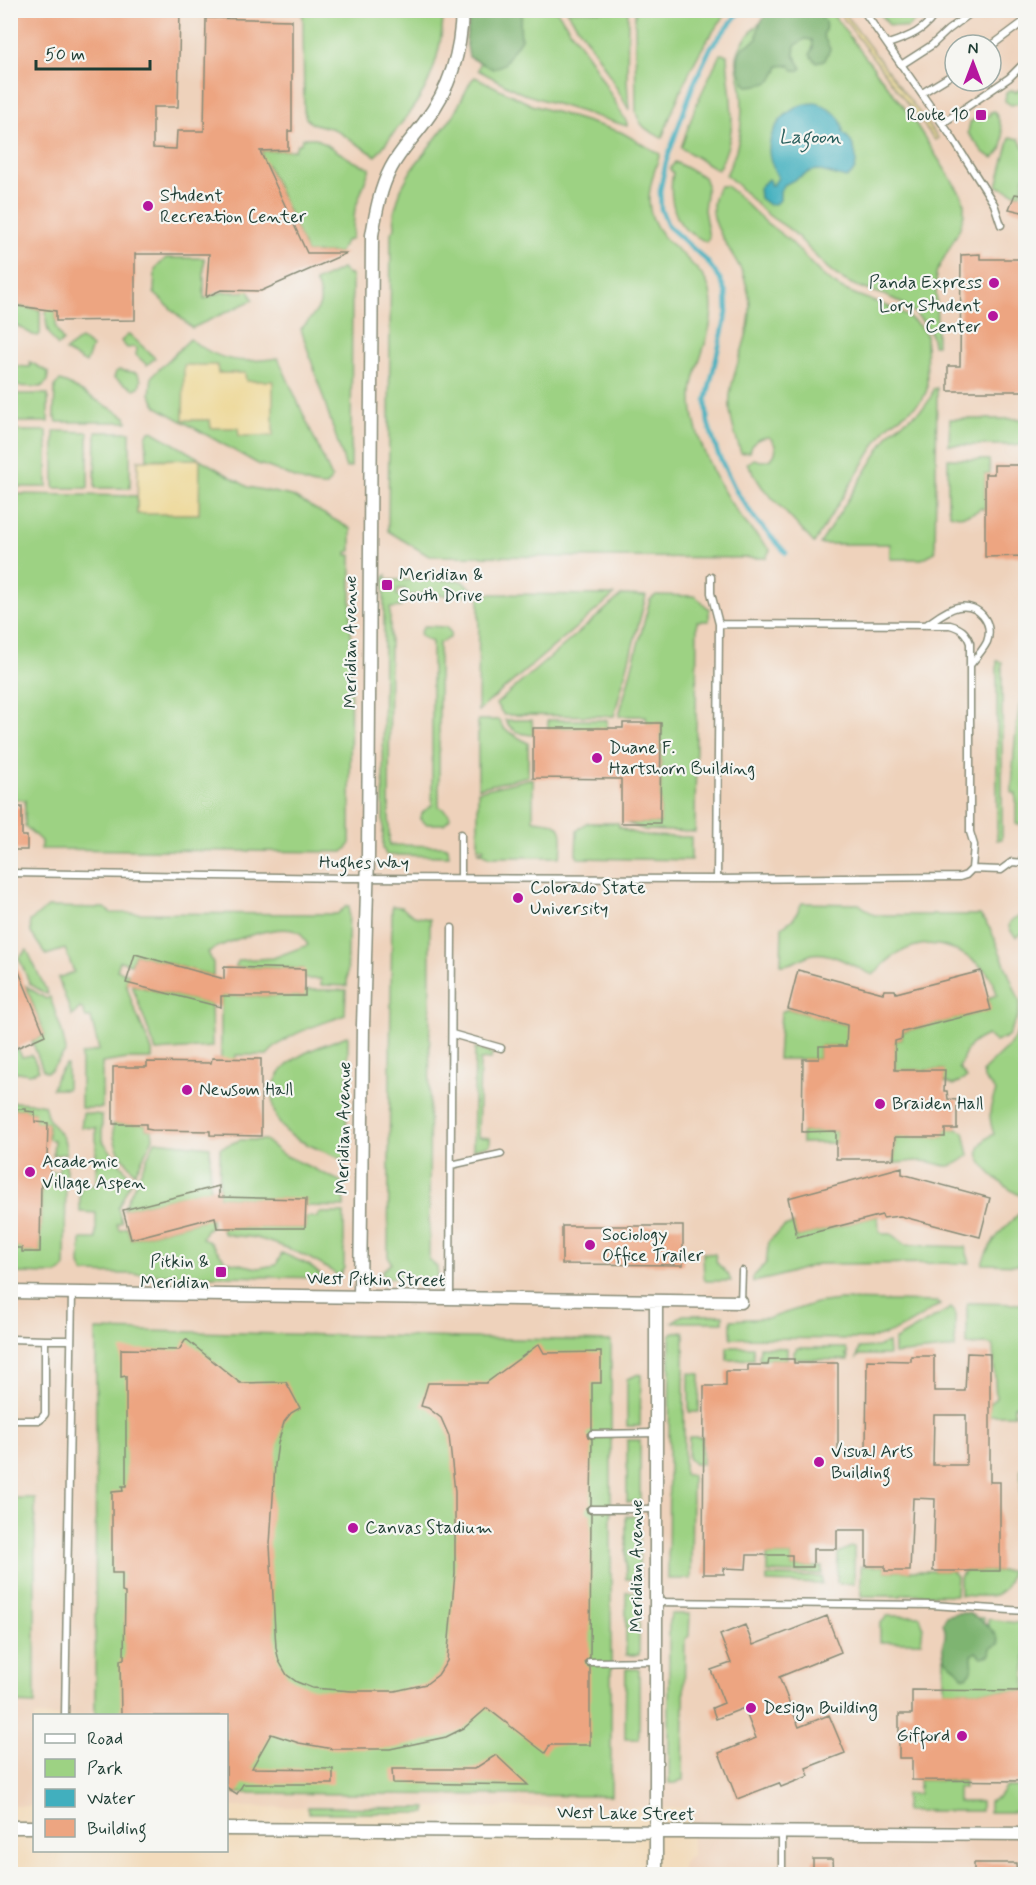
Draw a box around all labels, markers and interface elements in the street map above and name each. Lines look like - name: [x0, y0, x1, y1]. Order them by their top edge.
- scale bar: [36, 33, 150, 71]
- north arrow: [943, 33, 1003, 93]
- text: N: [968, 39, 978, 60]
- text: 50 m: [45, 43, 85, 67]
- place label: Route 10: [907, 103, 969, 127]
- marker: Route 10: [974, 108, 988, 122]
- water label: Lagoon: [779, 124, 842, 153]
- place label: Student Recreation Center: [160, 184, 307, 229]
- marker: Student Recreation Center: [141, 199, 155, 213]
- place label: Panda Express: [869, 271, 982, 295]
- marker: Panda Express: [987, 276, 1001, 290]
- place label: Lory Student Center: [879, 294, 981, 339]
- marker: Lory Student Center: [986, 309, 1000, 323]
- place label: Meridian & South Drive: [399, 563, 483, 608]
- street label: Meridian Avenue: [339, 575, 363, 709]
- marker: Meridian & South Drive: [380, 578, 394, 592]
- place label: Duane F. Hartshorn Building: [609, 736, 755, 781]
- marker: Duane F. Hartshorn Building: [590, 751, 604, 765]
- street label: Hughes Way: [319, 851, 409, 877]
- place label: Colorado State University: [530, 876, 646, 921]
- marker: Colorado State University: [511, 891, 525, 905]
- street label: Meridian Avenue: [331, 1061, 357, 1195]
- place label: Newsom Hall: [199, 1078, 293, 1102]
- marker: Newsom Hall: [180, 1083, 194, 1097]
- place label: Braiden Hall: [892, 1092, 984, 1116]
- marker: Braiden Hall: [873, 1097, 887, 1111]
- place label: Academic Village Aspen: [42, 1150, 145, 1195]
- marker: Academic Village Aspen: [23, 1165, 37, 1179]
- place label: Sociology Office Trailer: [602, 1223, 704, 1268]
- marker: Sociology Office Trailer: [583, 1238, 597, 1252]
- place label: Pitkin & Meridian: [140, 1250, 209, 1295]
- marker: Pitkin & Meridian: [214, 1265, 228, 1279]
- street label: West Pitkin Street: [307, 1267, 446, 1293]
- place label: Visual Arts Building: [831, 1440, 913, 1487]
- marker: Visual Arts Building: [812, 1455, 826, 1469]
- street label: Meridian Avenue: [625, 1499, 649, 1633]
- place label: Canvas Stadium: [365, 1516, 493, 1540]
- marker: Canvas Stadium: [346, 1521, 360, 1535]
- place label: Design Building: [763, 1696, 878, 1721]
- marker: Design Building: [744, 1701, 758, 1715]
- legend: [33, 1714, 228, 1852]
- place label: Gifford: [897, 1724, 950, 1750]
- text: Road: [87, 1727, 123, 1751]
- marker: Gifford: [955, 1729, 969, 1743]
- text: Park: [87, 1757, 123, 1781]
- text: Water: [87, 1787, 136, 1811]
- street label: West Lake Street: [557, 1801, 695, 1827]
- text: Building: [87, 1817, 147, 1843]

